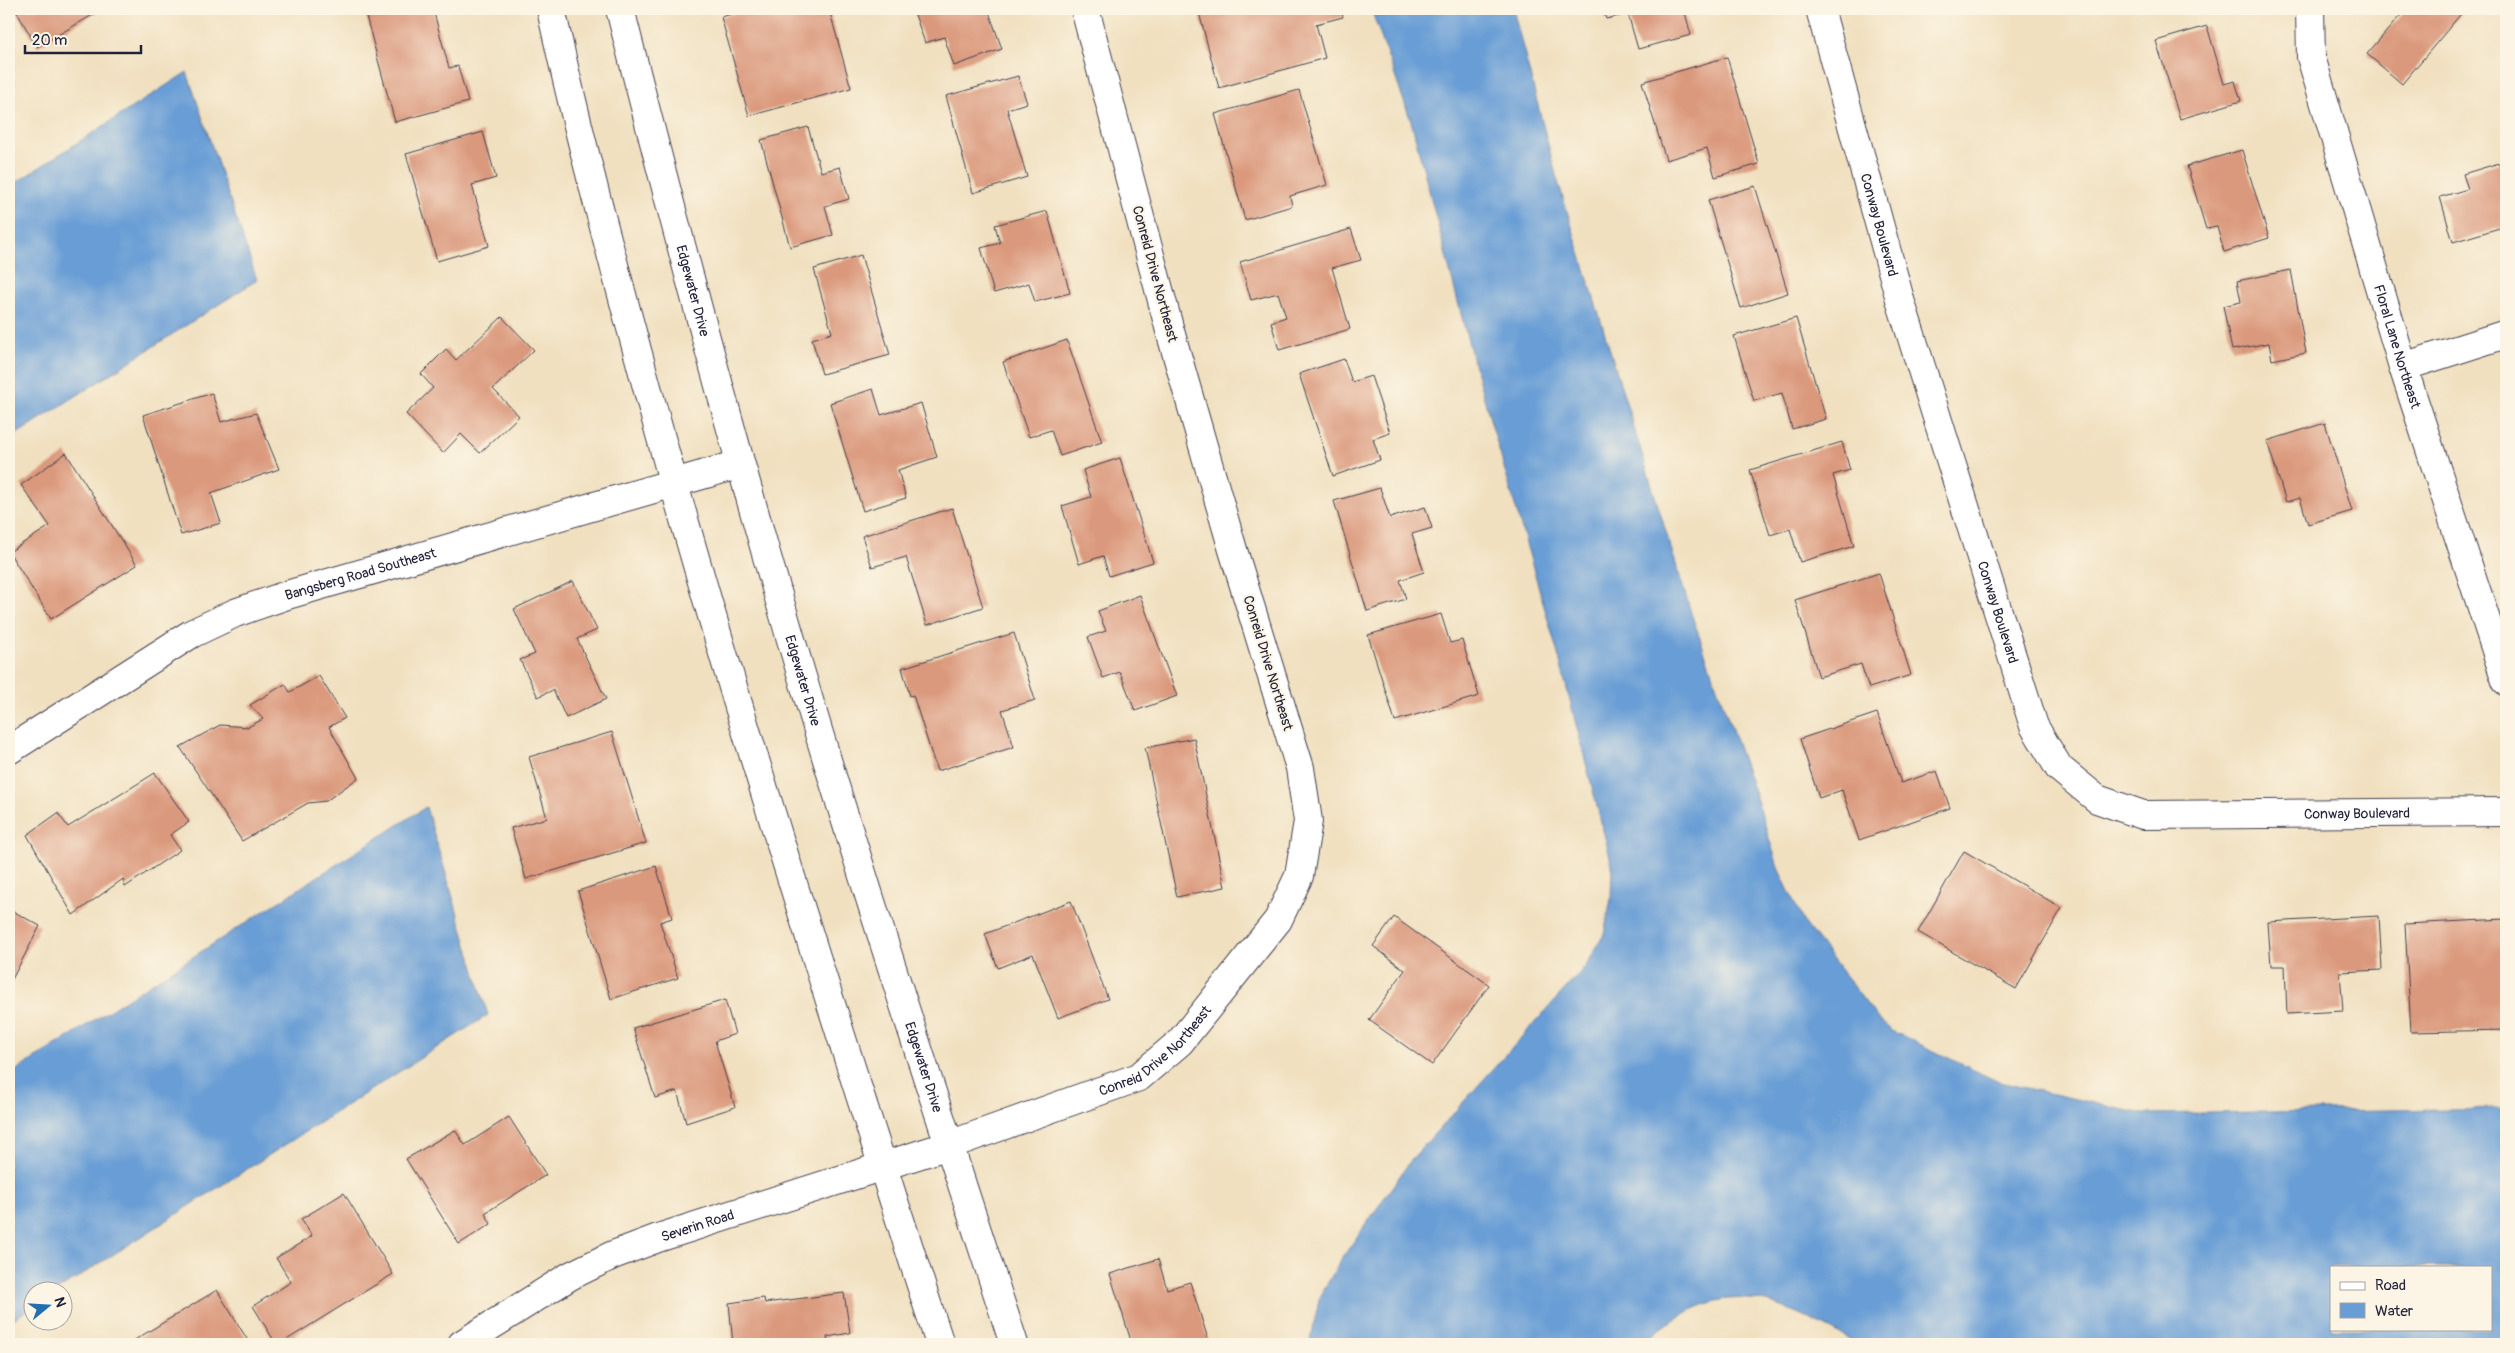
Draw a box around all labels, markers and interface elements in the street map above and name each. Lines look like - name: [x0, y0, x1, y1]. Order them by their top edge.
- scale bar: [25, 22, 141, 54]
- text: 20 m: [32, 31, 67, 50]
- street label: Conway Boulevard: [1857, 172, 1902, 279]
- street label: Conreid Drive Northeast: [1129, 204, 1181, 344]
- street label: Edgewater Drive: [673, 243, 714, 338]
- street label: Floral Lane Northeast: [2370, 282, 2425, 411]
- street label: Bangsberg Road Southeast: [283, 544, 438, 604]
- street label: Conway Boulevard: [1974, 559, 2022, 665]
- street label: Conreid Drive Northeast: [1239, 593, 1297, 733]
- street label: Edgewater Drive: [782, 633, 825, 728]
- street label: Conway Boulevard: [2304, 804, 2410, 822]
- street label: Conreid Drive Northeast: [1096, 1002, 1215, 1099]
- street label: Edgewater Drive: [901, 1020, 946, 1114]
- street label: Severin Road: [659, 1206, 736, 1245]
- legend: [2330, 1266, 2492, 1330]
- text: Road: [2375, 1276, 2406, 1295]
- north arrow: [22, 1280, 72, 1330]
- text: N: [50, 1295, 69, 1309]
- text: Water: [2375, 1302, 2414, 1321]

